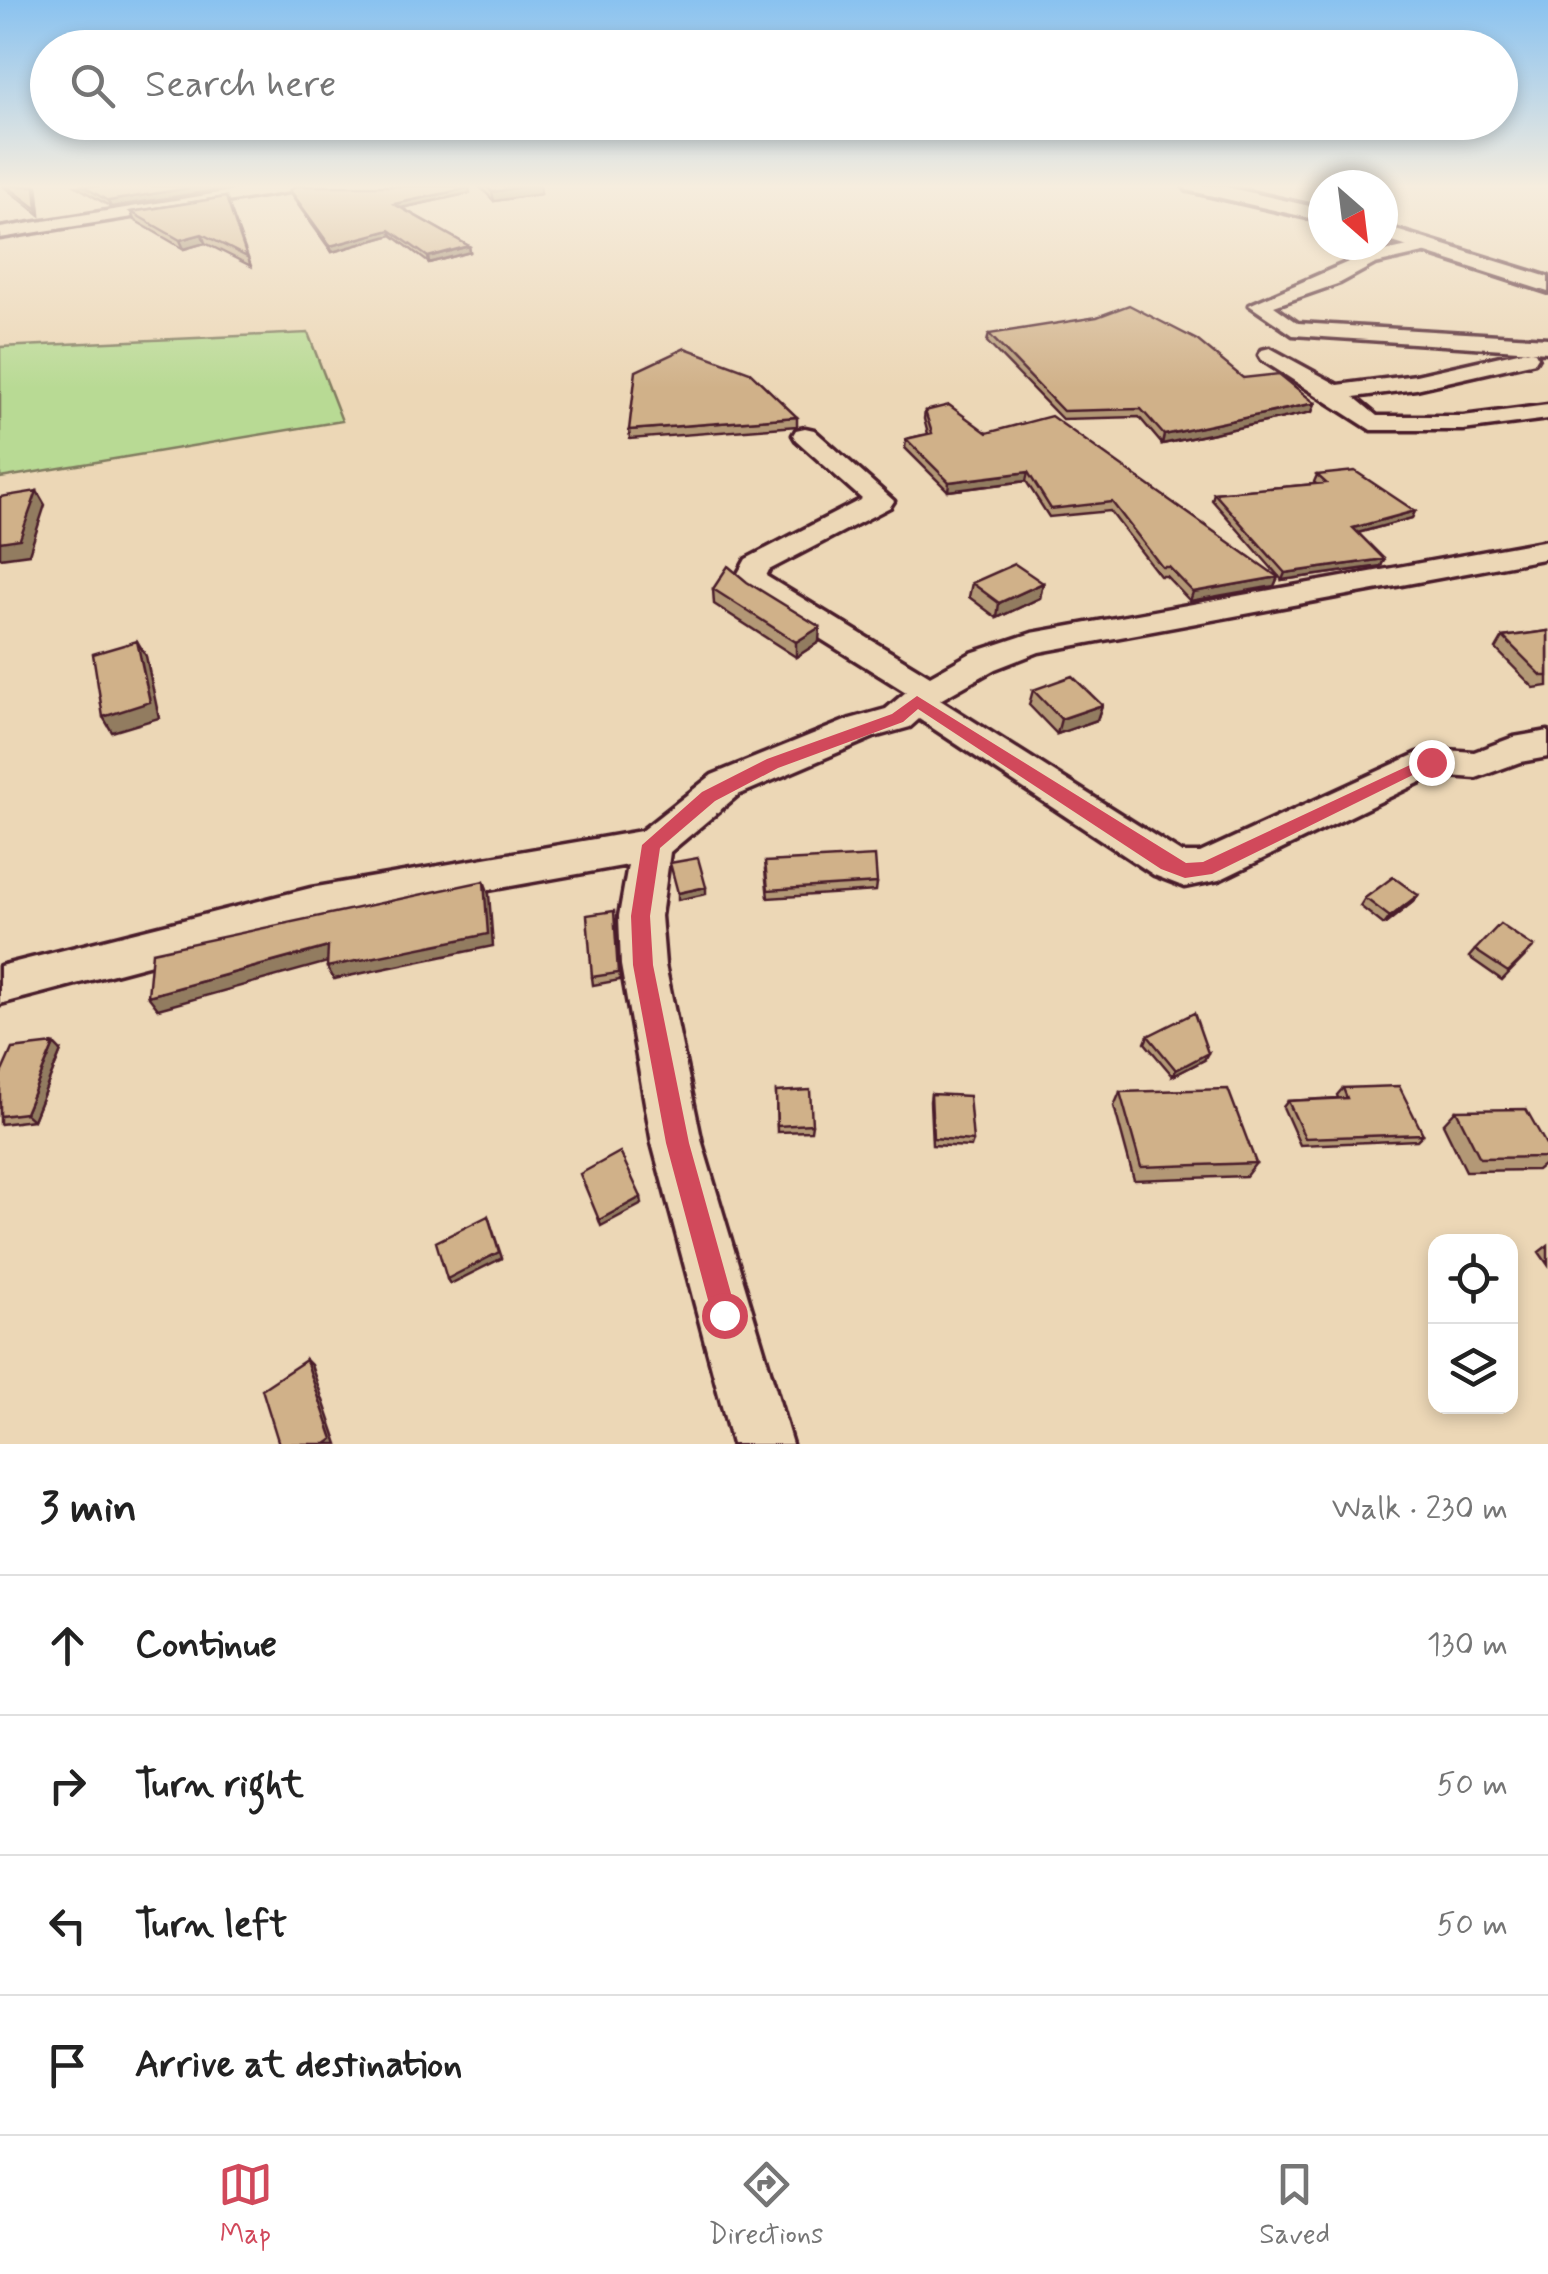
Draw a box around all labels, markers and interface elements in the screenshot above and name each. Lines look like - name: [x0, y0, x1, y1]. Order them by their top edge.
- search box: [30, 30, 1518, 140]
- icon: search: [65, 58, 120, 113]
- text: Search here: [145, 61, 336, 110]
- north arrow: [1308, 170, 1398, 260]
- route end: [1409, 740, 1455, 786]
- map controls: [1428, 1234, 1518, 1414]
- button: locate: [1428, 1234, 1518, 1324]
- route start: [702, 1293, 748, 1339]
- button: layers: [1428, 1324, 1518, 1414]
- text: 3 min: [40, 1482, 137, 1537]
- text: Walk · 230 m: [1332, 1488, 1508, 1530]
- icon: ahead: [40, 1618, 95, 1673]
- text: Continue: [135, 1621, 277, 1670]
- text: 130 m: [1427, 1624, 1508, 1666]
- icon: right: [40, 1758, 95, 1813]
- text: Turn right: [135, 1761, 304, 1810]
- text: 50 m: [1436, 1764, 1508, 1806]
- icon: left: [40, 1898, 95, 1953]
- text: Turn left: [135, 1901, 287, 1950]
- text: 50 m: [1436, 1904, 1508, 1946]
- icon: arrive: [40, 2038, 95, 2093]
- text: Arrive at destination: [135, 2041, 462, 2090]
- tab: Map: [218, 2157, 273, 2254]
- tab: Directions: [709, 2157, 824, 2254]
- tab: Saved: [1259, 2157, 1330, 2254]

